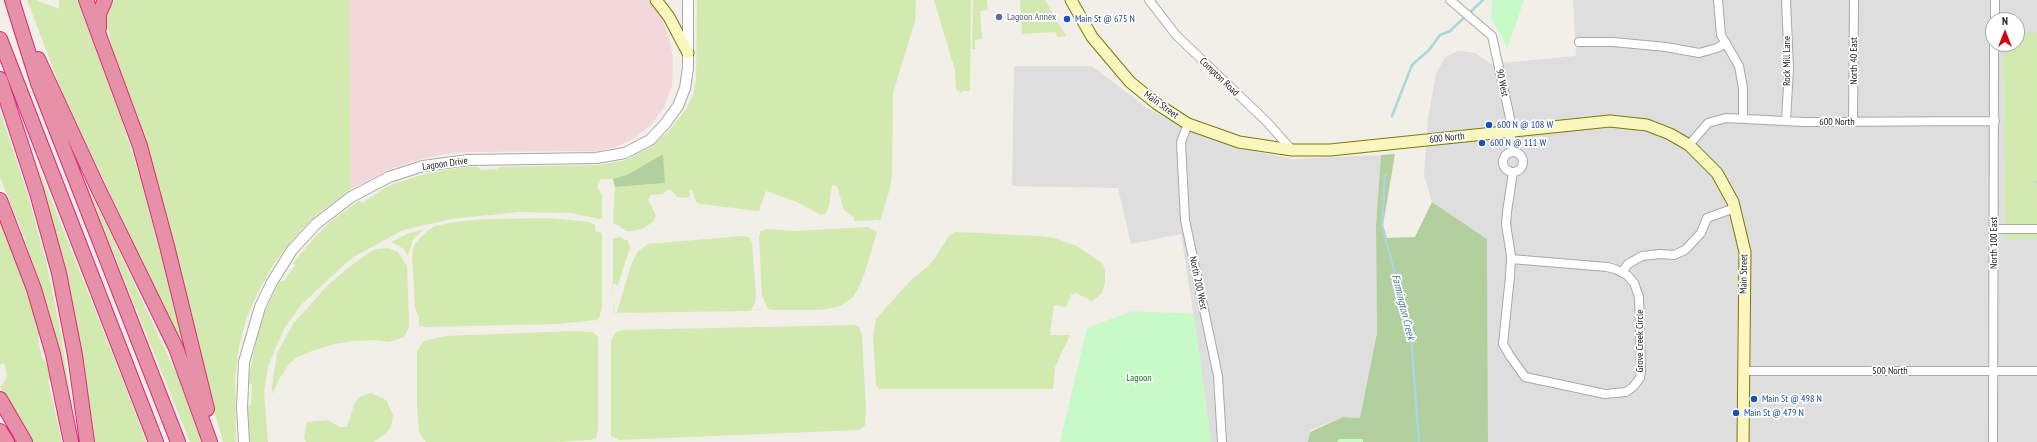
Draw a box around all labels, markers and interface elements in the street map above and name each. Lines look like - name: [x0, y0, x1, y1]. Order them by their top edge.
- place label: Lagoon Annex: [1007, 11, 1056, 23]
- marker: Lagoon Annex: [994, 12, 1004, 22]
- north arrow: [1985, 12, 2025, 52]
- place label: Main St @ 675 N: [1075, 13, 1135, 25]
- marker: Main St @ 675 N: [1062, 14, 1072, 24]
- text: N: [2002, 14, 2008, 28]
- street label: Rock Mill Lane: [1781, 36, 1793, 86]
- street label: North 40 East: [1848, 37, 1860, 85]
- street label: Compton Road: [1197, 55, 1241, 99]
- street label: 90 West: [1493, 68, 1511, 98]
- street label: Main Street: [1141, 88, 1181, 122]
- street label: 600 North: [1819, 116, 1855, 128]
- place label: 600 N @ 108 W: [1497, 119, 1553, 131]
- marker: 600 N @ 108 W: [1484, 120, 1494, 130]
- street label: 600 North: [1429, 130, 1465, 146]
- place label: 600 N @ 111 W: [1490, 137, 1546, 149]
- marker: 600 N @ 111 W: [1477, 138, 1487, 148]
- street label: Lagoon Drive: [422, 155, 468, 173]
- street label: North 100 East: [1988, 217, 2000, 269]
- street label: Main Street: [1738, 254, 1750, 294]
- street label: North 200 West: [1186, 255, 1210, 311]
- water label: Farmington Creek: [1388, 273, 1418, 341]
- street label: Grove Creek Circle: [1634, 310, 1646, 372]
- street label: 500 North: [1872, 365, 1908, 377]
- park label: Lagoon: [1126, 372, 1152, 384]
- place label: Main St @ 498 N: [1762, 393, 1822, 405]
- marker: Main St @ 498 N: [1749, 394, 1759, 404]
- place label: Main St @ 479 N: [1744, 407, 1804, 419]
- marker: Main St @ 479 N: [1731, 408, 1741, 418]

